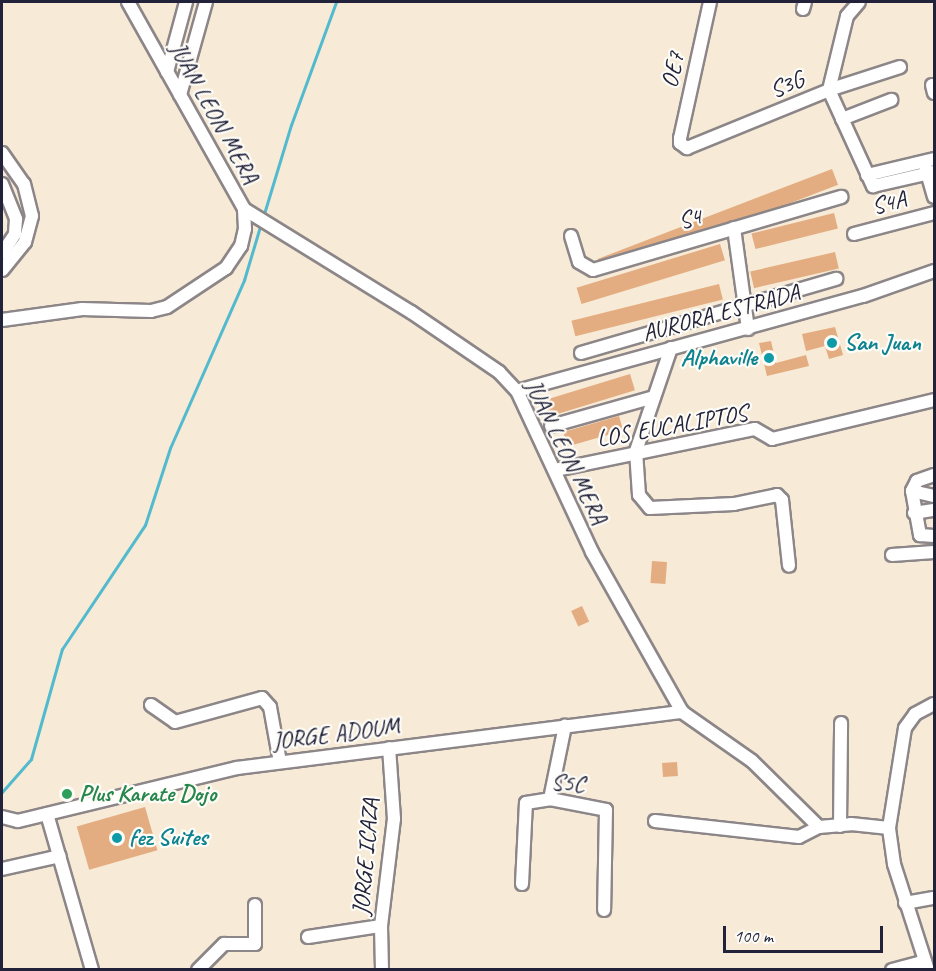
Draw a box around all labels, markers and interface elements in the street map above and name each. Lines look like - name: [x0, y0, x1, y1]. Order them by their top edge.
- street label: JUAN LEON MERA: [163, 37, 265, 189]
- street label: OE7: [655, 49, 691, 91]
- street label: S3G: [766, 65, 808, 105]
- street label: S4A: [869, 185, 909, 221]
- street label: S4: [675, 202, 705, 236]
- street label: AURORA ESTRADA: [639, 278, 803, 348]
- place label: San Juan: [844, 329, 920, 357]
- marker: San Juan: [825, 336, 839, 350]
- place label: Alphaville: [681, 344, 757, 372]
- marker: Alphaville: [762, 351, 776, 365]
- street label: JUAN LEON MERA: [519, 375, 613, 529]
- street label: LOS EUCALIPTOS: [595, 399, 749, 453]
- street label: JORGE ADOUM: [270, 712, 402, 756]
- street label: S5C: [550, 767, 586, 799]
- place label: Plus Karate Dojo: [79, 780, 217, 808]
- marker: Plus Karate Dojo: [60, 787, 74, 801]
- street label: JORGE ICAZA: [347, 797, 385, 917]
- place label: fez Suites: [129, 824, 207, 852]
- marker: fez Suites: [110, 831, 124, 845]
- scale bar: [726, 914, 886, 952]
- text: 100 m: [734, 925, 773, 947]

